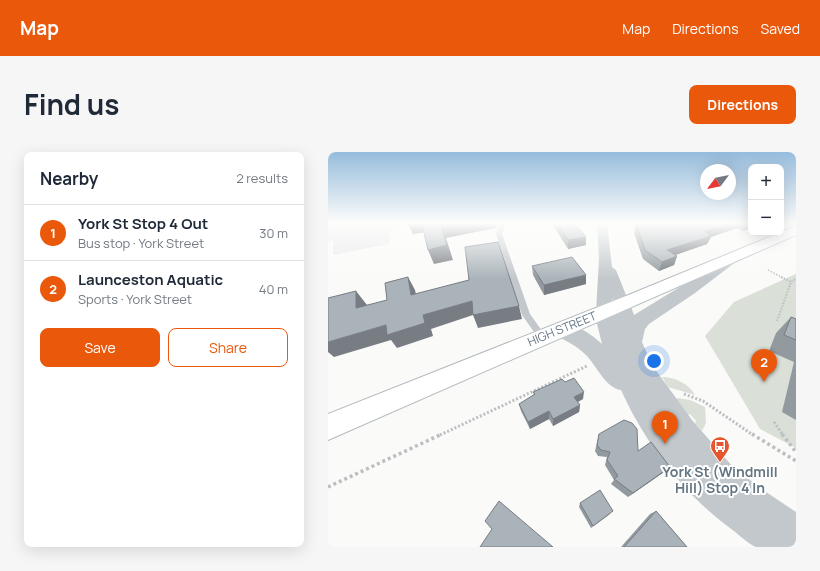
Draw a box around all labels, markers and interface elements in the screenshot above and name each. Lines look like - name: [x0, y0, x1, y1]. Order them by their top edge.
- text: Map: [20, 15, 59, 41]
- text: Map: [622, 19, 650, 38]
- text: Directions: [672, 19, 739, 38]
- text: Saved: [761, 19, 800, 38]
- text: Find us: [24, 85, 119, 123]
- button: Directions: [689, 85, 796, 124]
- north arrow: [700, 164, 736, 200]
- map controls: [748, 164, 784, 236]
- button: +: [748, 164, 784, 200]
- text: Nearby: [40, 167, 98, 190]
- text: 2 results: [236, 169, 288, 187]
- button: −: [748, 200, 784, 236]
- text: York St Stop 4 Out: [78, 213, 208, 234]
- text: 1: [50, 224, 56, 242]
- text: 30 m: [259, 224, 288, 242]
- text: Bus stop · York Street: [78, 234, 204, 252]
- text: Launceston Aquatic: [78, 269, 223, 290]
- text: 2: [49, 280, 57, 298]
- text: 40 m: [259, 280, 288, 298]
- text: Sports · York Street: [78, 290, 192, 308]
- street label: HIGH STREET: [525, 307, 600, 350]
- button: Save: [40, 328, 160, 367]
- button: Share: [168, 328, 288, 367]
- pin: 2: [751, 349, 777, 382]
- your location: [644, 351, 664, 371]
- pin: 1: [652, 411, 678, 444]
- bus stop icon: York St (Windmill Hill) Stop 4 In: [709, 435, 731, 463]
- place label: York St (Windmill Hill) Stop 4 In: [662, 462, 778, 497]

